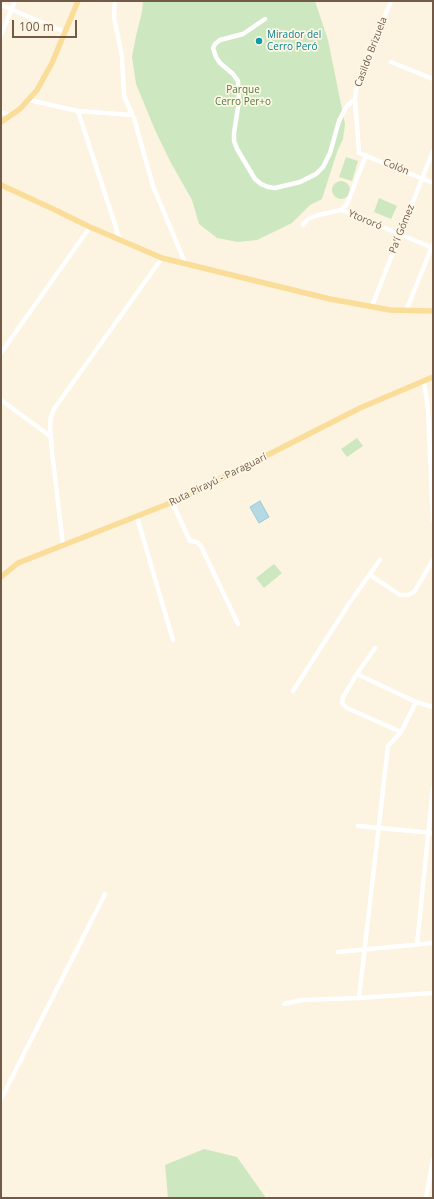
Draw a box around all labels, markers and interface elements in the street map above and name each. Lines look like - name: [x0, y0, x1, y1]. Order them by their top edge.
- scale bar: [14, 12, 79, 38]
- street label: Casildo Brizuela: [352, 15, 390, 89]
- text: 100 m: [19, 18, 54, 35]
- place label: Mirador del Cerro Peró: [267, 29, 321, 52]
- marker: Mirador del Cerro Peró: [254, 36, 264, 46]
- park label: Parque Cerro Per+o: [215, 84, 271, 108]
- street label: Colón: [381, 156, 411, 178]
- street label: Pa'í Gómez: [387, 203, 417, 255]
- street label: Ytororó: [346, 208, 384, 232]
- street label: Ruta Pirayú - Paraguarí: [167, 451, 269, 509]

